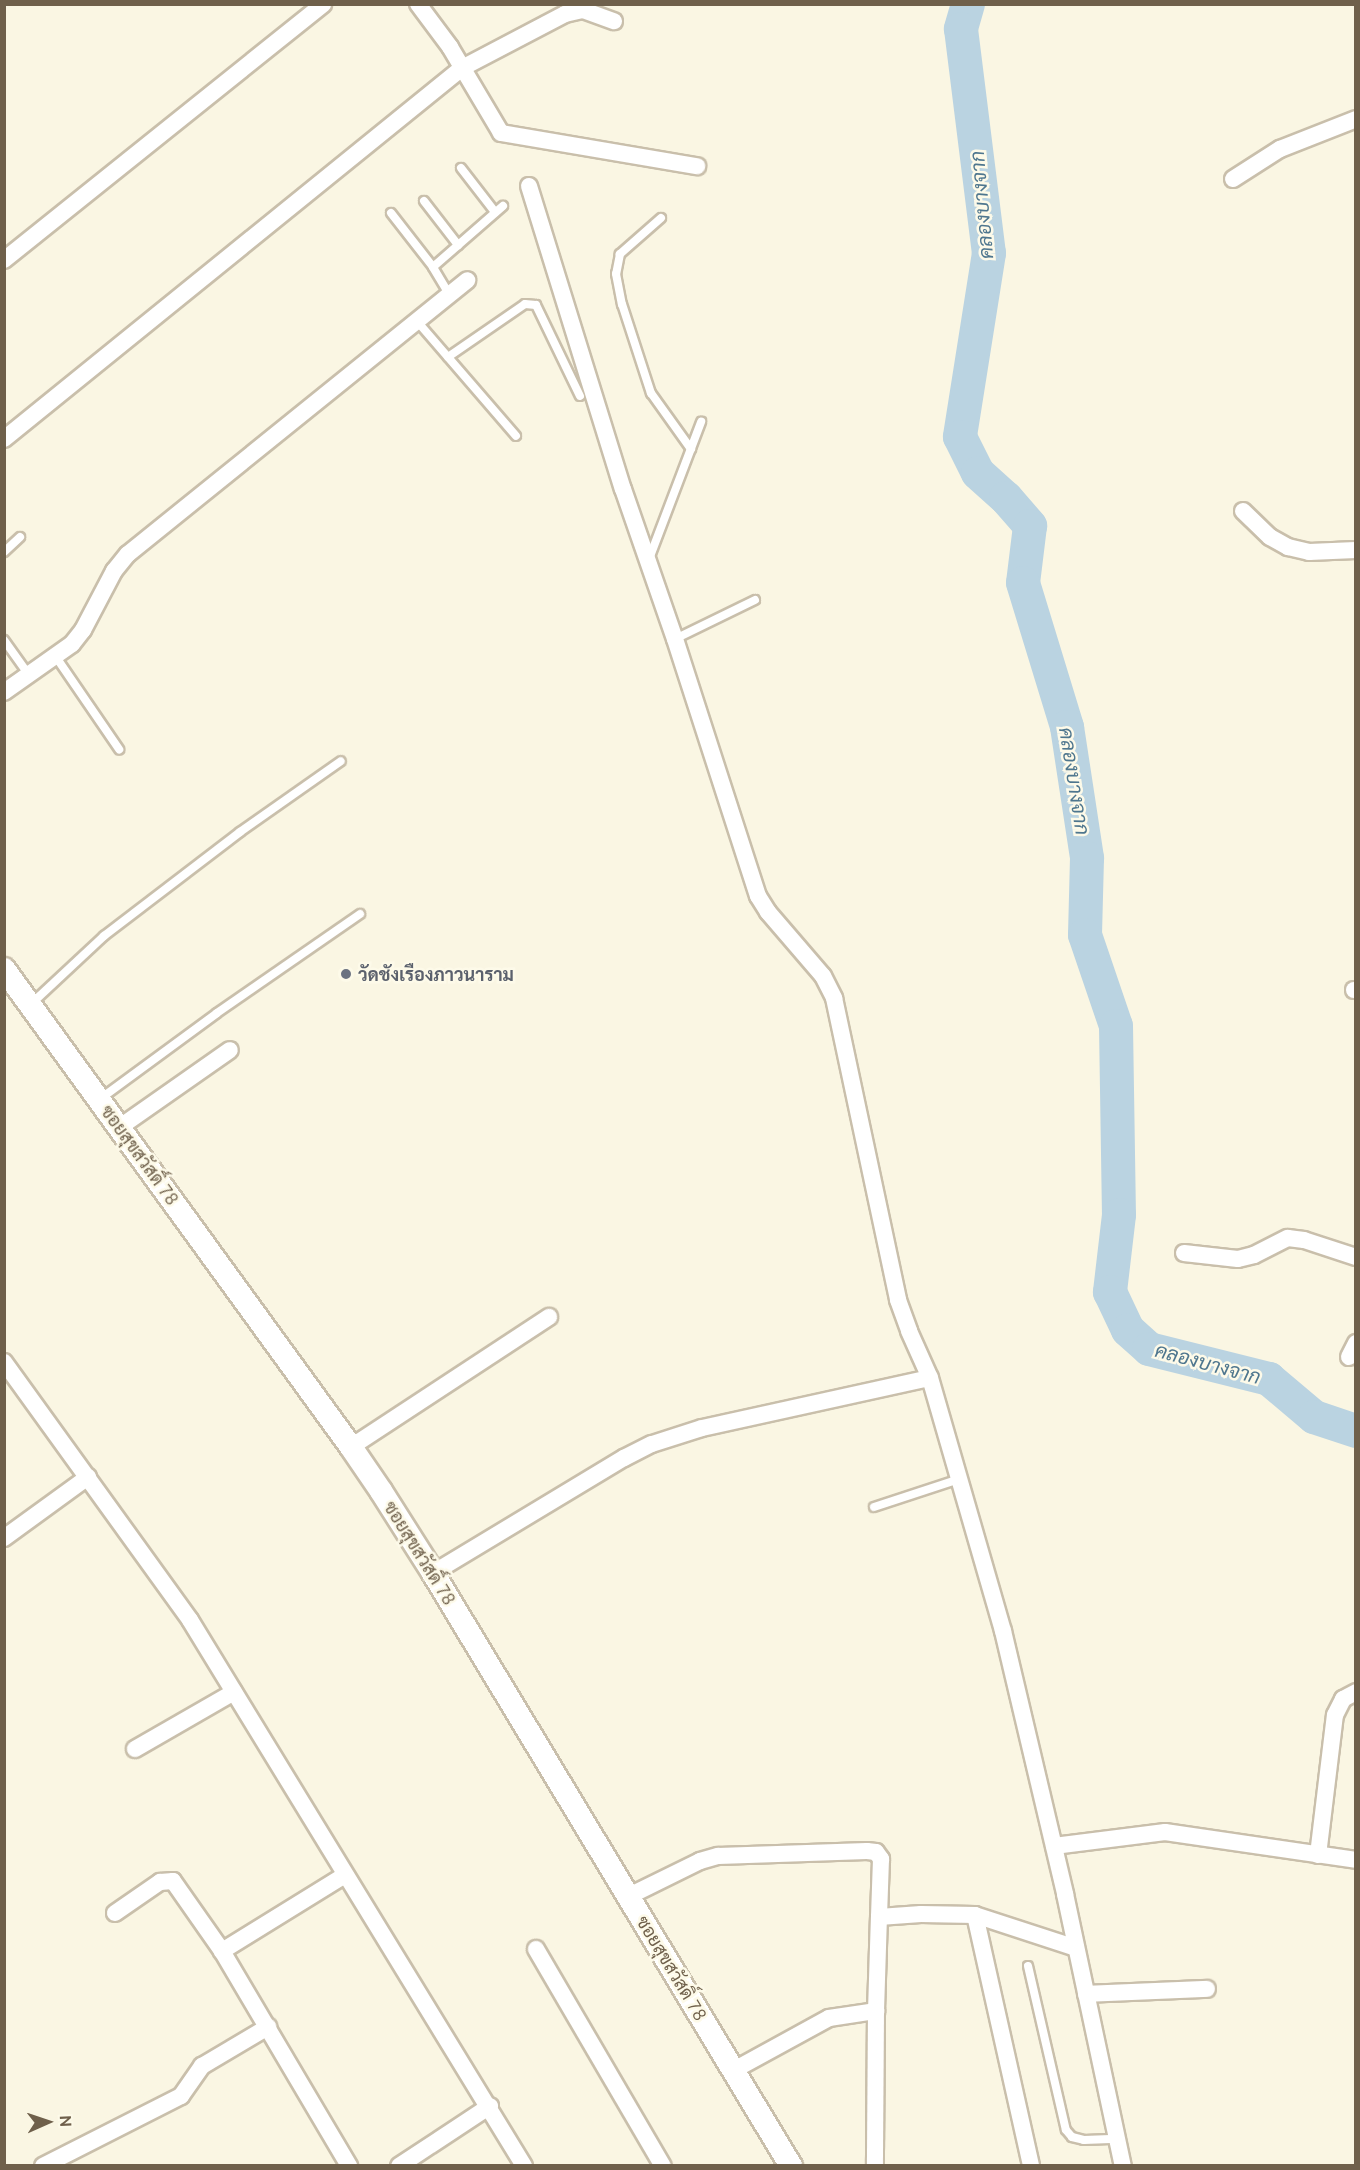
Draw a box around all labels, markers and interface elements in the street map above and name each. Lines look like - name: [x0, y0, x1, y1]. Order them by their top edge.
- water label: คลองบางจาก: [964, 150, 998, 260]
- water label: คลองบางจาก: [1055, 726, 1095, 836]
- place label: วัดชังเรืองภาวนาราม: [358, 963, 514, 985]
- marker: วัดชังเรืองภาวนาราม: [339, 967, 353, 981]
- street label: ซอยสุขสวัสดิ์ 78: [97, 1101, 183, 1209]
- water label: คลองบางจาก: [1152, 1337, 1264, 1389]
- street label: ซอยสุขสวัสดิ์ 78: [380, 1497, 460, 1609]
- street label: ซอยสุขสวัสดิ์ 78: [632, 1912, 712, 2024]
- north arrow: [18, 2092, 78, 2152]
- text: N: [57, 2115, 75, 2127]

